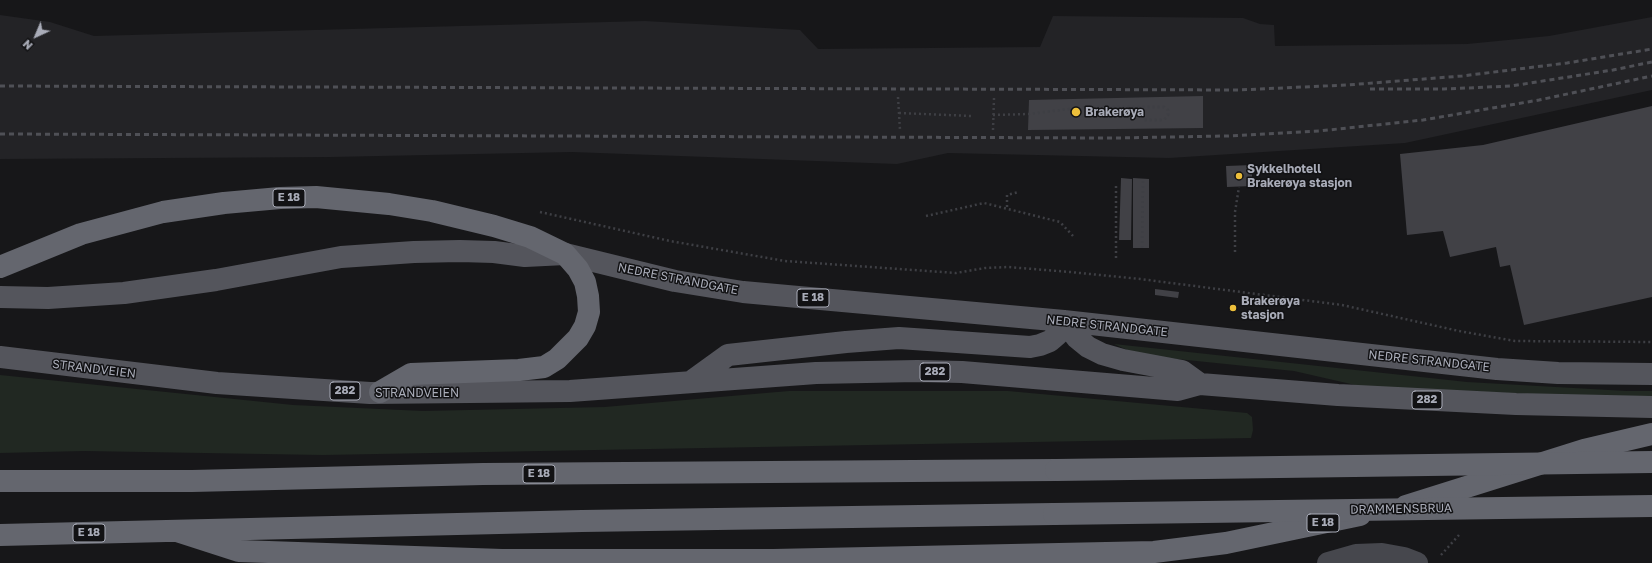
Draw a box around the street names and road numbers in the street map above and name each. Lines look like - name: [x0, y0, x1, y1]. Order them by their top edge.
- road number: E 18: [273, 189, 305, 207]
- street label: NEDRE STRANDGATE: [617, 260, 739, 298]
- road number: E 18: [797, 289, 829, 307]
- street label: NEDRE STRANDGATE: [1046, 312, 1168, 340]
- street label: NEDRE STRANDGATE: [1368, 347, 1490, 375]
- street label: STRANDVEIEN: [51, 357, 137, 381]
- road number: 282: [920, 363, 950, 381]
- road number: 282: [330, 382, 360, 400]
- street label: STRANDVEIEN: [375, 386, 459, 400]
- road number: 282: [1412, 391, 1442, 409]
- road number: E 18: [523, 465, 555, 483]
- street label: DRAMMENSBRUA: [1350, 501, 1452, 517]
- road number: E 18: [1307, 514, 1339, 532]
- road number: E 18: [73, 524, 105, 542]

